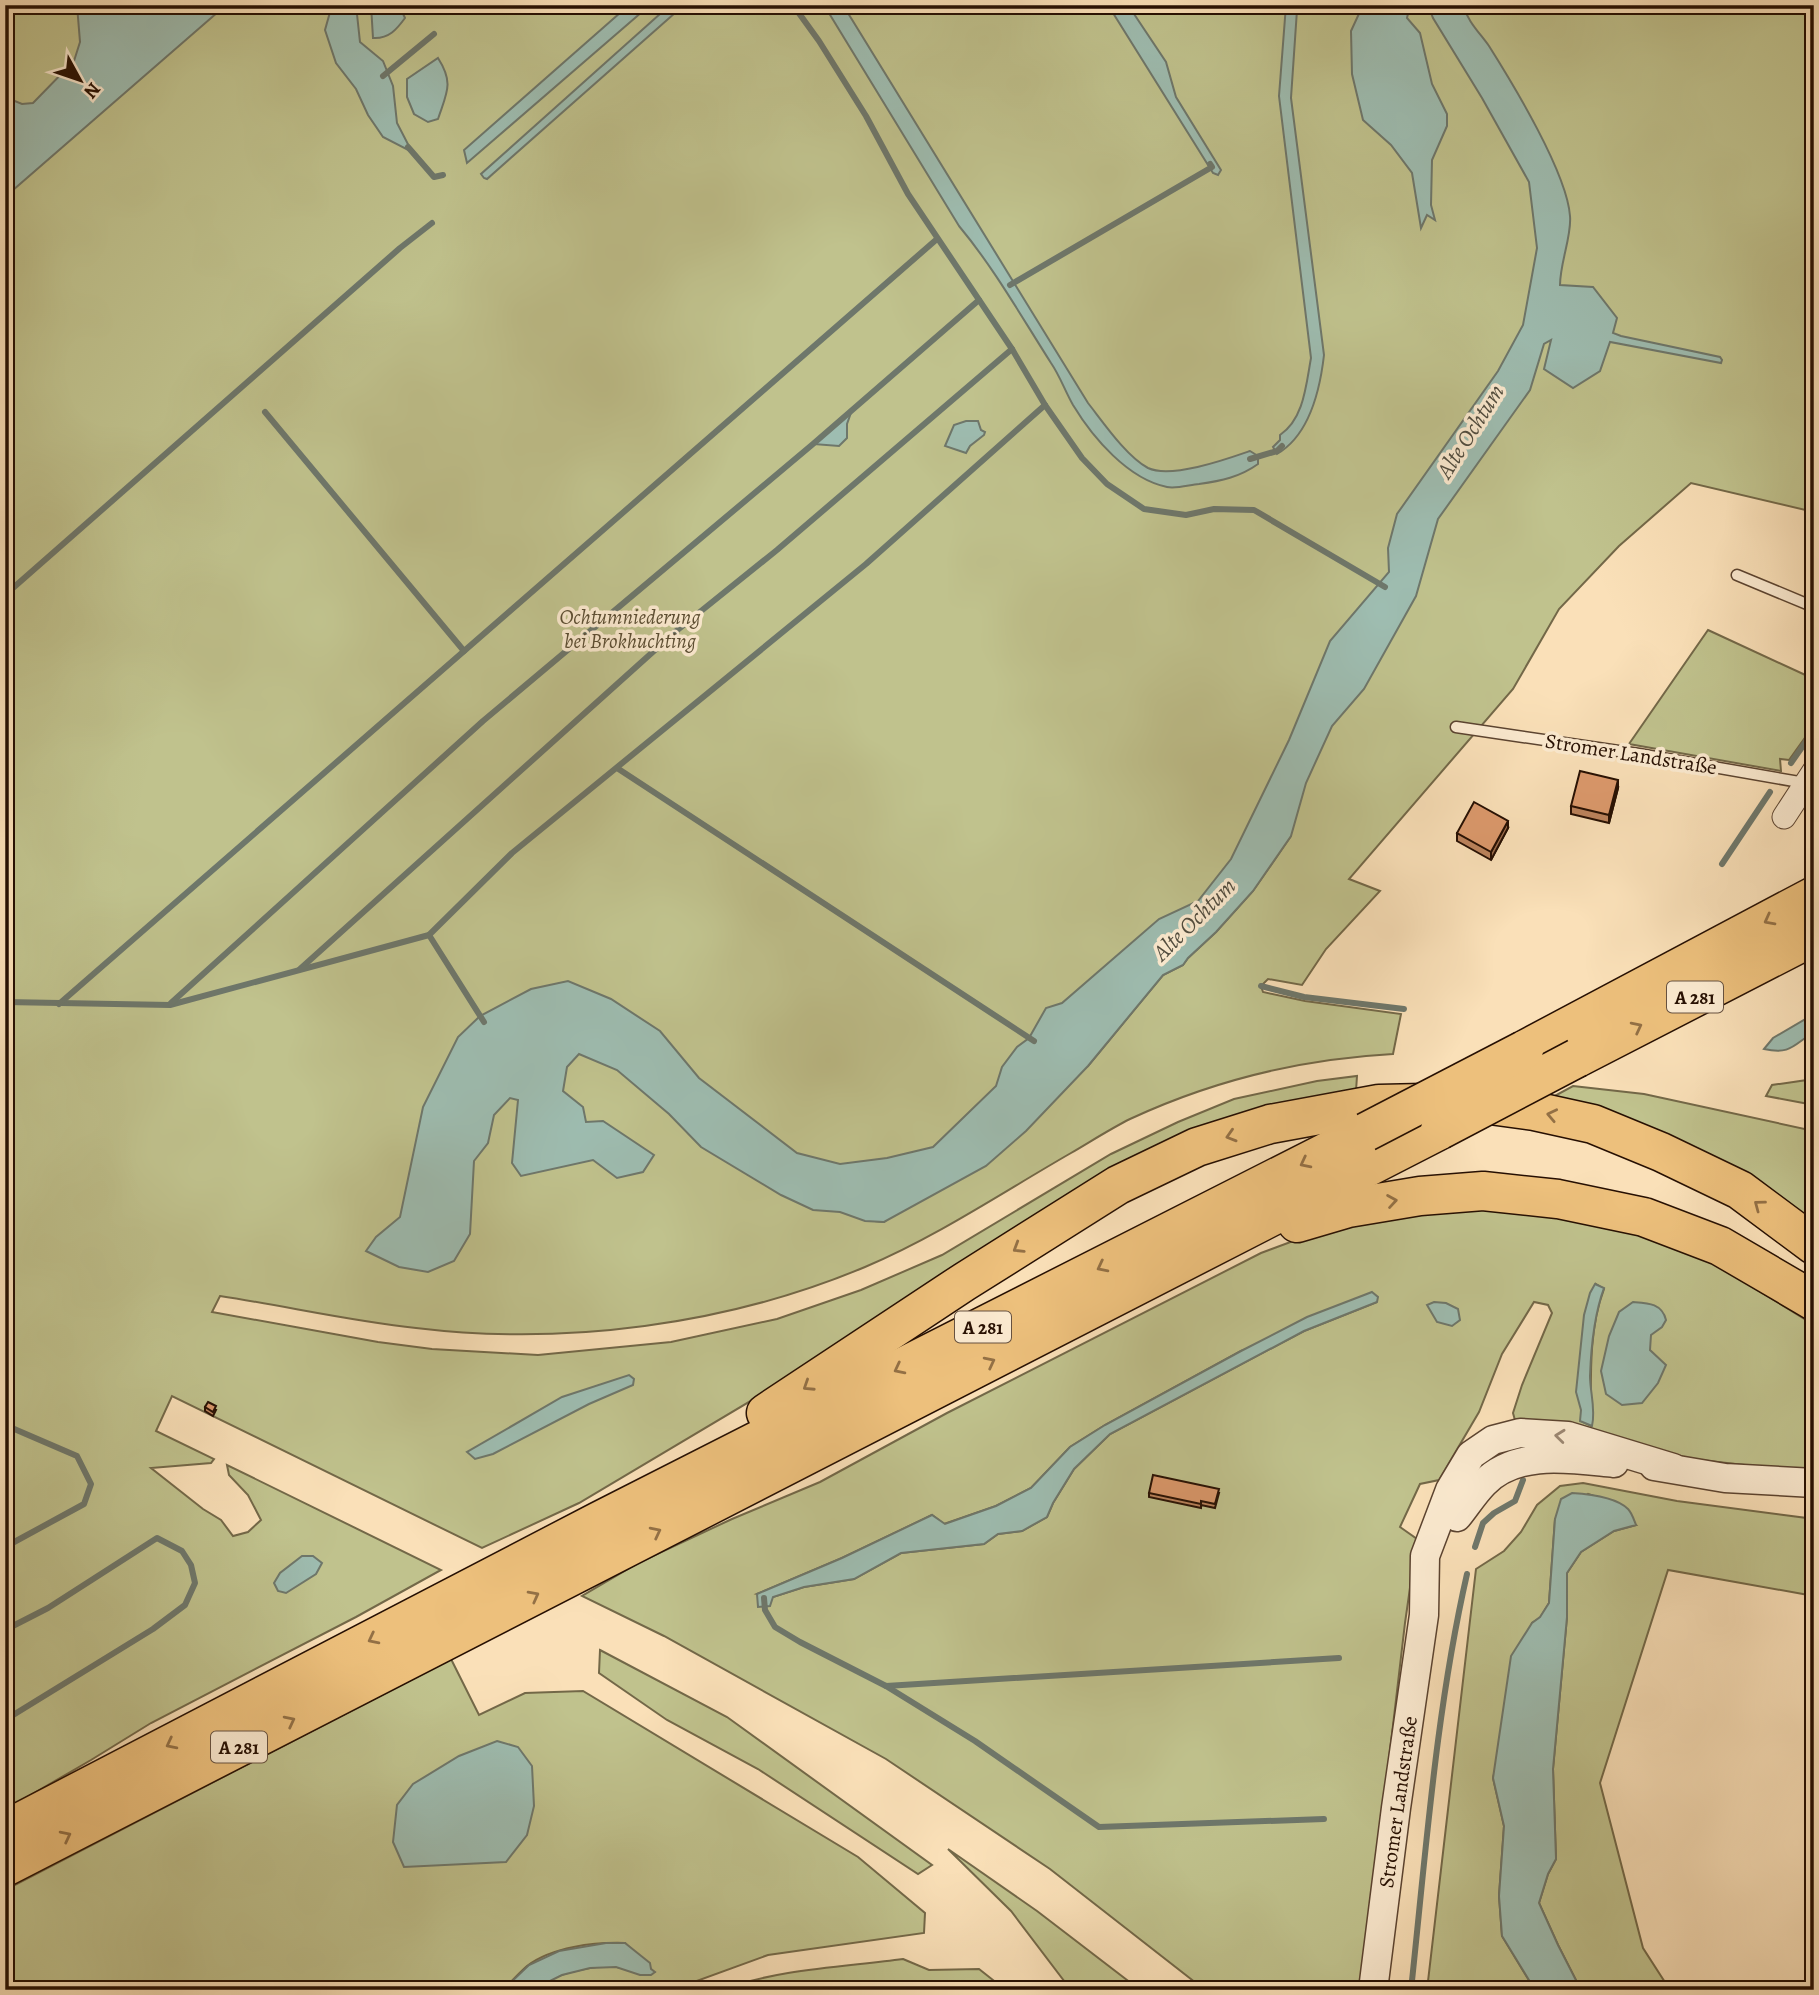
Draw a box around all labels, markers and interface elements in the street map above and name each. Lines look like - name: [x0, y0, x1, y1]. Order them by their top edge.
- north arrow: [46, 46, 116, 116]
- text: N: [78, 77, 107, 104]
- water label: Alte Ochtum: [1429, 378, 1512, 485]
- park label: Ochtumniederung bei Brokhuchting: [559, 603, 701, 655]
- street label: Stromer Landstraße: [1543, 727, 1719, 781]
- water label: Alte Ochtum: [1145, 871, 1243, 968]
- one-way arrow: [1764, 911, 1776, 925]
- road number: A 281: [1667, 981, 1723, 1012]
- one-way arrow: [1630, 1021, 1643, 1035]
- one-way arrow: [1546, 1109, 1558, 1124]
- one-way arrow: [1225, 1128, 1237, 1143]
- one-way arrow: [1300, 1155, 1312, 1169]
- one-way arrow: [1386, 1194, 1398, 1209]
- one-way arrow: [1754, 1200, 1767, 1213]
- one-way arrow: [1013, 1239, 1026, 1252]
- one-way arrow: [1097, 1258, 1109, 1272]
- road number: A 281: [955, 1312, 1011, 1343]
- one-way arrow: [983, 1357, 995, 1371]
- one-way arrow: [894, 1361, 906, 1375]
- one-way arrow: [802, 1378, 815, 1391]
- one-way arrow: [1554, 1429, 1566, 1444]
- one-way arrow: [649, 1527, 661, 1541]
- one-way arrow: [527, 1590, 539, 1604]
- one-way arrow: [368, 1631, 380, 1644]
- street label: Stromer Landstraße: [1372, 1714, 1424, 1890]
- one-way arrow: [283, 1716, 296, 1729]
- road number: A 281: [211, 1732, 267, 1763]
- one-way arrow: [166, 1735, 178, 1749]
- one-way arrow: [59, 1830, 71, 1844]

